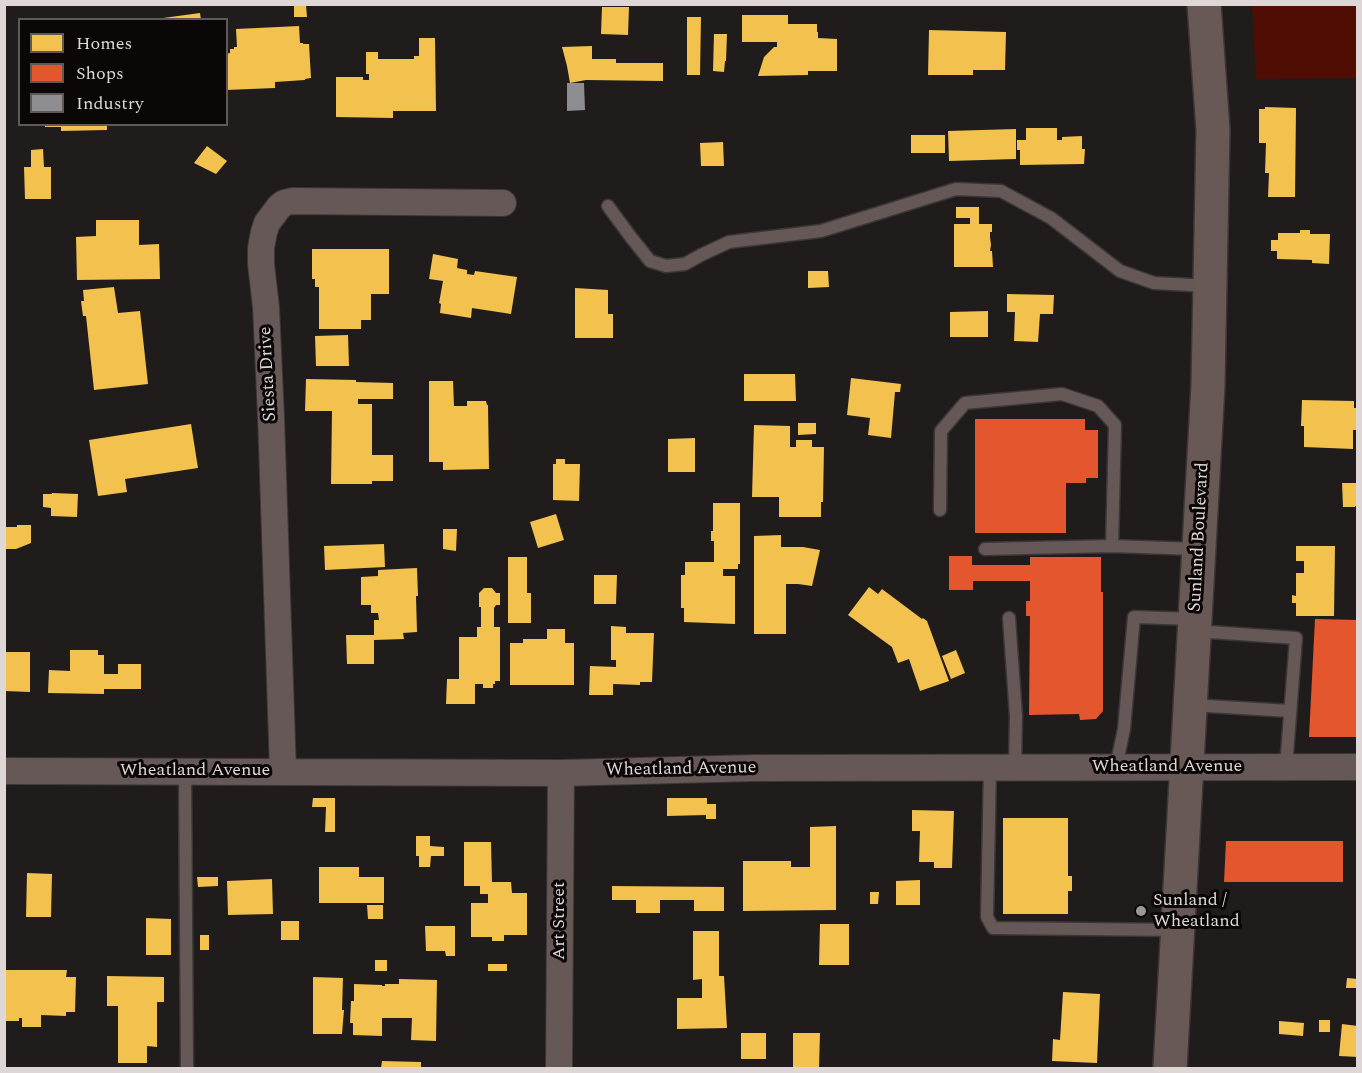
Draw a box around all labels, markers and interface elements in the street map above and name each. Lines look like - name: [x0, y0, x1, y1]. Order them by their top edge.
- legend: [18, 18, 228, 126]
- text: Homes: [76, 30, 132, 57]
- text: Shops: [76, 60, 124, 87]
- text: Industry: [76, 90, 144, 117]
- street label: Siesta Drive: [256, 326, 282, 422]
- street label: Sunland Boulevard: [1185, 462, 1215, 612]
- street label: Wheatland Avenue: [1092, 756, 1242, 778]
- street label: Wheatland Avenue: [605, 758, 757, 782]
- street label: Wheatland Avenue: [120, 760, 270, 782]
- street label: Art Street: [549, 882, 571, 960]
- place label: Sunland / Wheatland: [1153, 890, 1240, 932]
- marker: Sunland / Wheatland: [1134, 904, 1148, 918]

